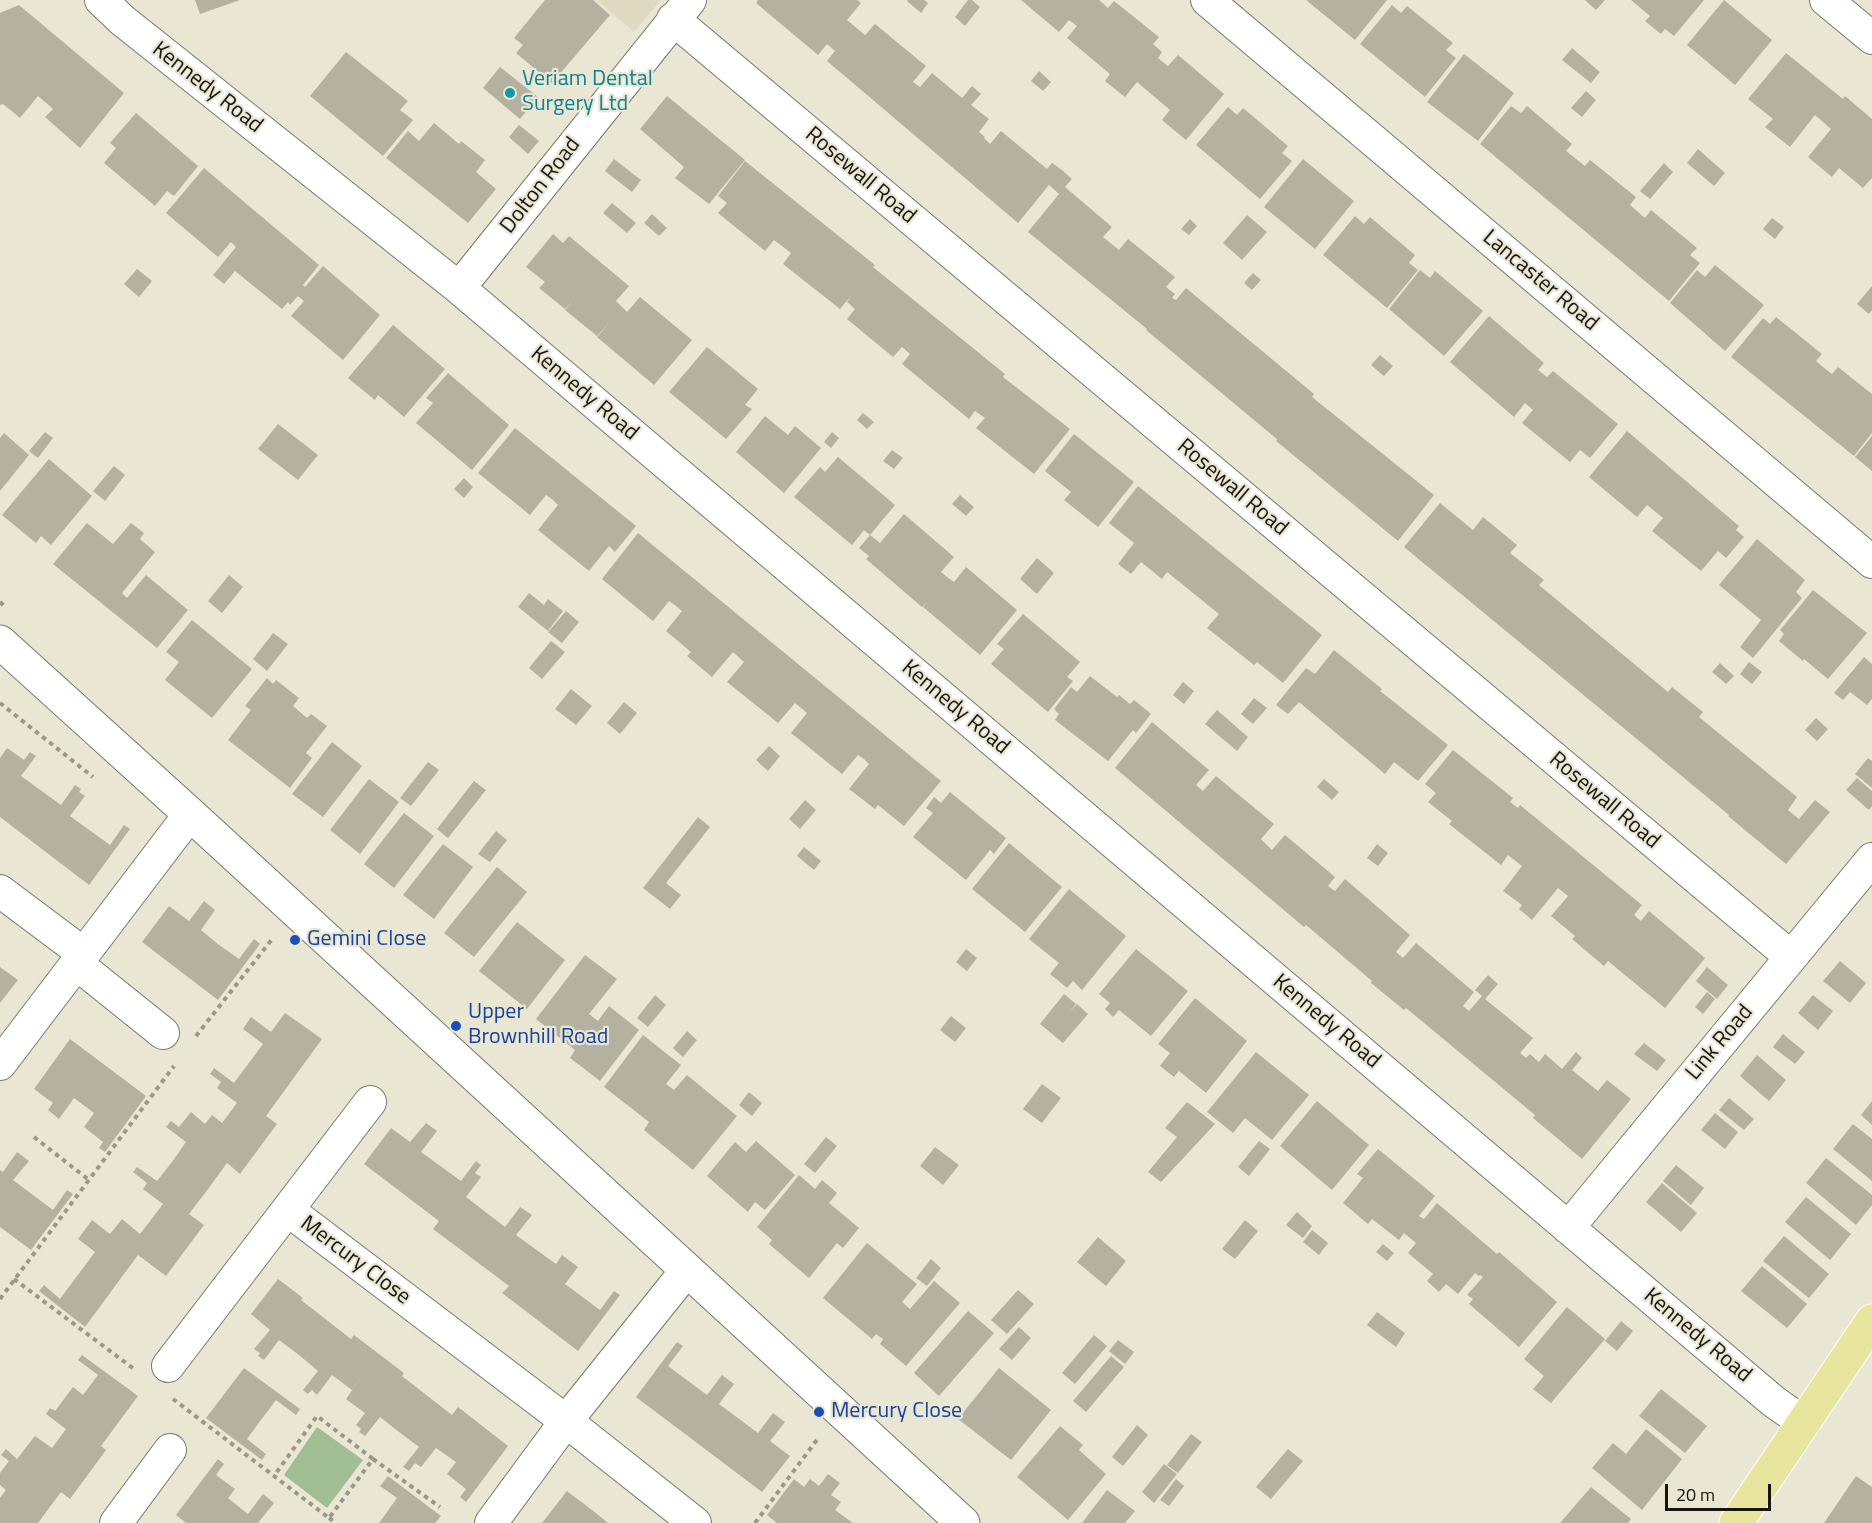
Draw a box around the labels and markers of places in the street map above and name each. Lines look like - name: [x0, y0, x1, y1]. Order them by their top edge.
- place label: Veriam Dental Surgery Ltd: [522, 67, 653, 118]
- marker: Veriam Dental Surgery Ltd: [503, 86, 517, 100]
- place label: Gemini Close: [307, 927, 426, 953]
- marker: Gemini Close: [288, 933, 302, 947]
- place label: Upper Brownhill Road: [468, 1000, 608, 1052]
- marker: Upper Brownhill Road: [449, 1019, 463, 1033]
- place label: Mercury Close: [831, 1399, 962, 1425]
- marker: Mercury Close: [812, 1405, 826, 1419]

